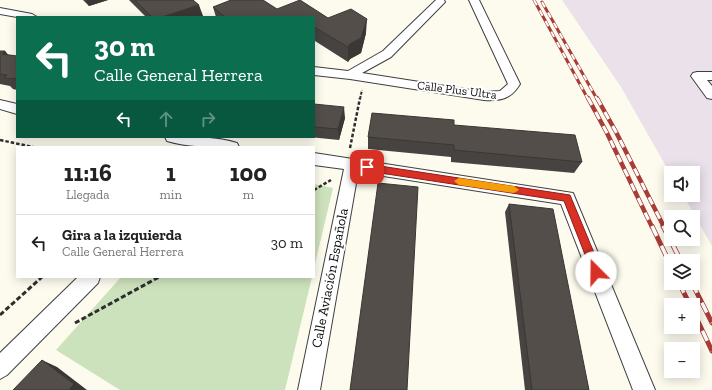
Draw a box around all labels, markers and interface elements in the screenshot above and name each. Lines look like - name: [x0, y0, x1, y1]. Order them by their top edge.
- text: 30 m: [94, 30, 155, 63]
- icon: left: [28, 32, 80, 84]
- text: Calle General Herrera: [94, 64, 263, 86]
- street label: Calle Plus Ultra: [416, 78, 498, 102]
- icon: left: [113, 108, 135, 130]
- icon: ahead: [155, 108, 177, 130]
- icon: right: [197, 108, 219, 130]
- pin: [350, 150, 384, 184]
- icon: arrive: [356, 156, 378, 178]
- text: 11:16: [64, 158, 112, 187]
- text: 1: [166, 158, 176, 187]
- text: 100: [230, 158, 267, 187]
- map controls: [664, 166, 700, 378]
- button: sound: [664, 166, 700, 202]
- text: Llegada: [66, 187, 110, 202]
- text: min: [160, 187, 182, 202]
- text: m: [243, 187, 254, 202]
- street label: Calle Aviación Española: [308, 206, 352, 349]
- button: search: [664, 210, 700, 246]
- text: Gira a la izquierda: [62, 226, 182, 244]
- icon: left: [28, 232, 50, 254]
- text: 30 m: [271, 234, 303, 252]
- text: Calle General Herrera: [62, 244, 184, 259]
- position arrow: [575, 251, 617, 293]
- button: layers: [664, 254, 700, 290]
- button: +: [664, 298, 700, 334]
- button: −: [664, 342, 700, 378]

